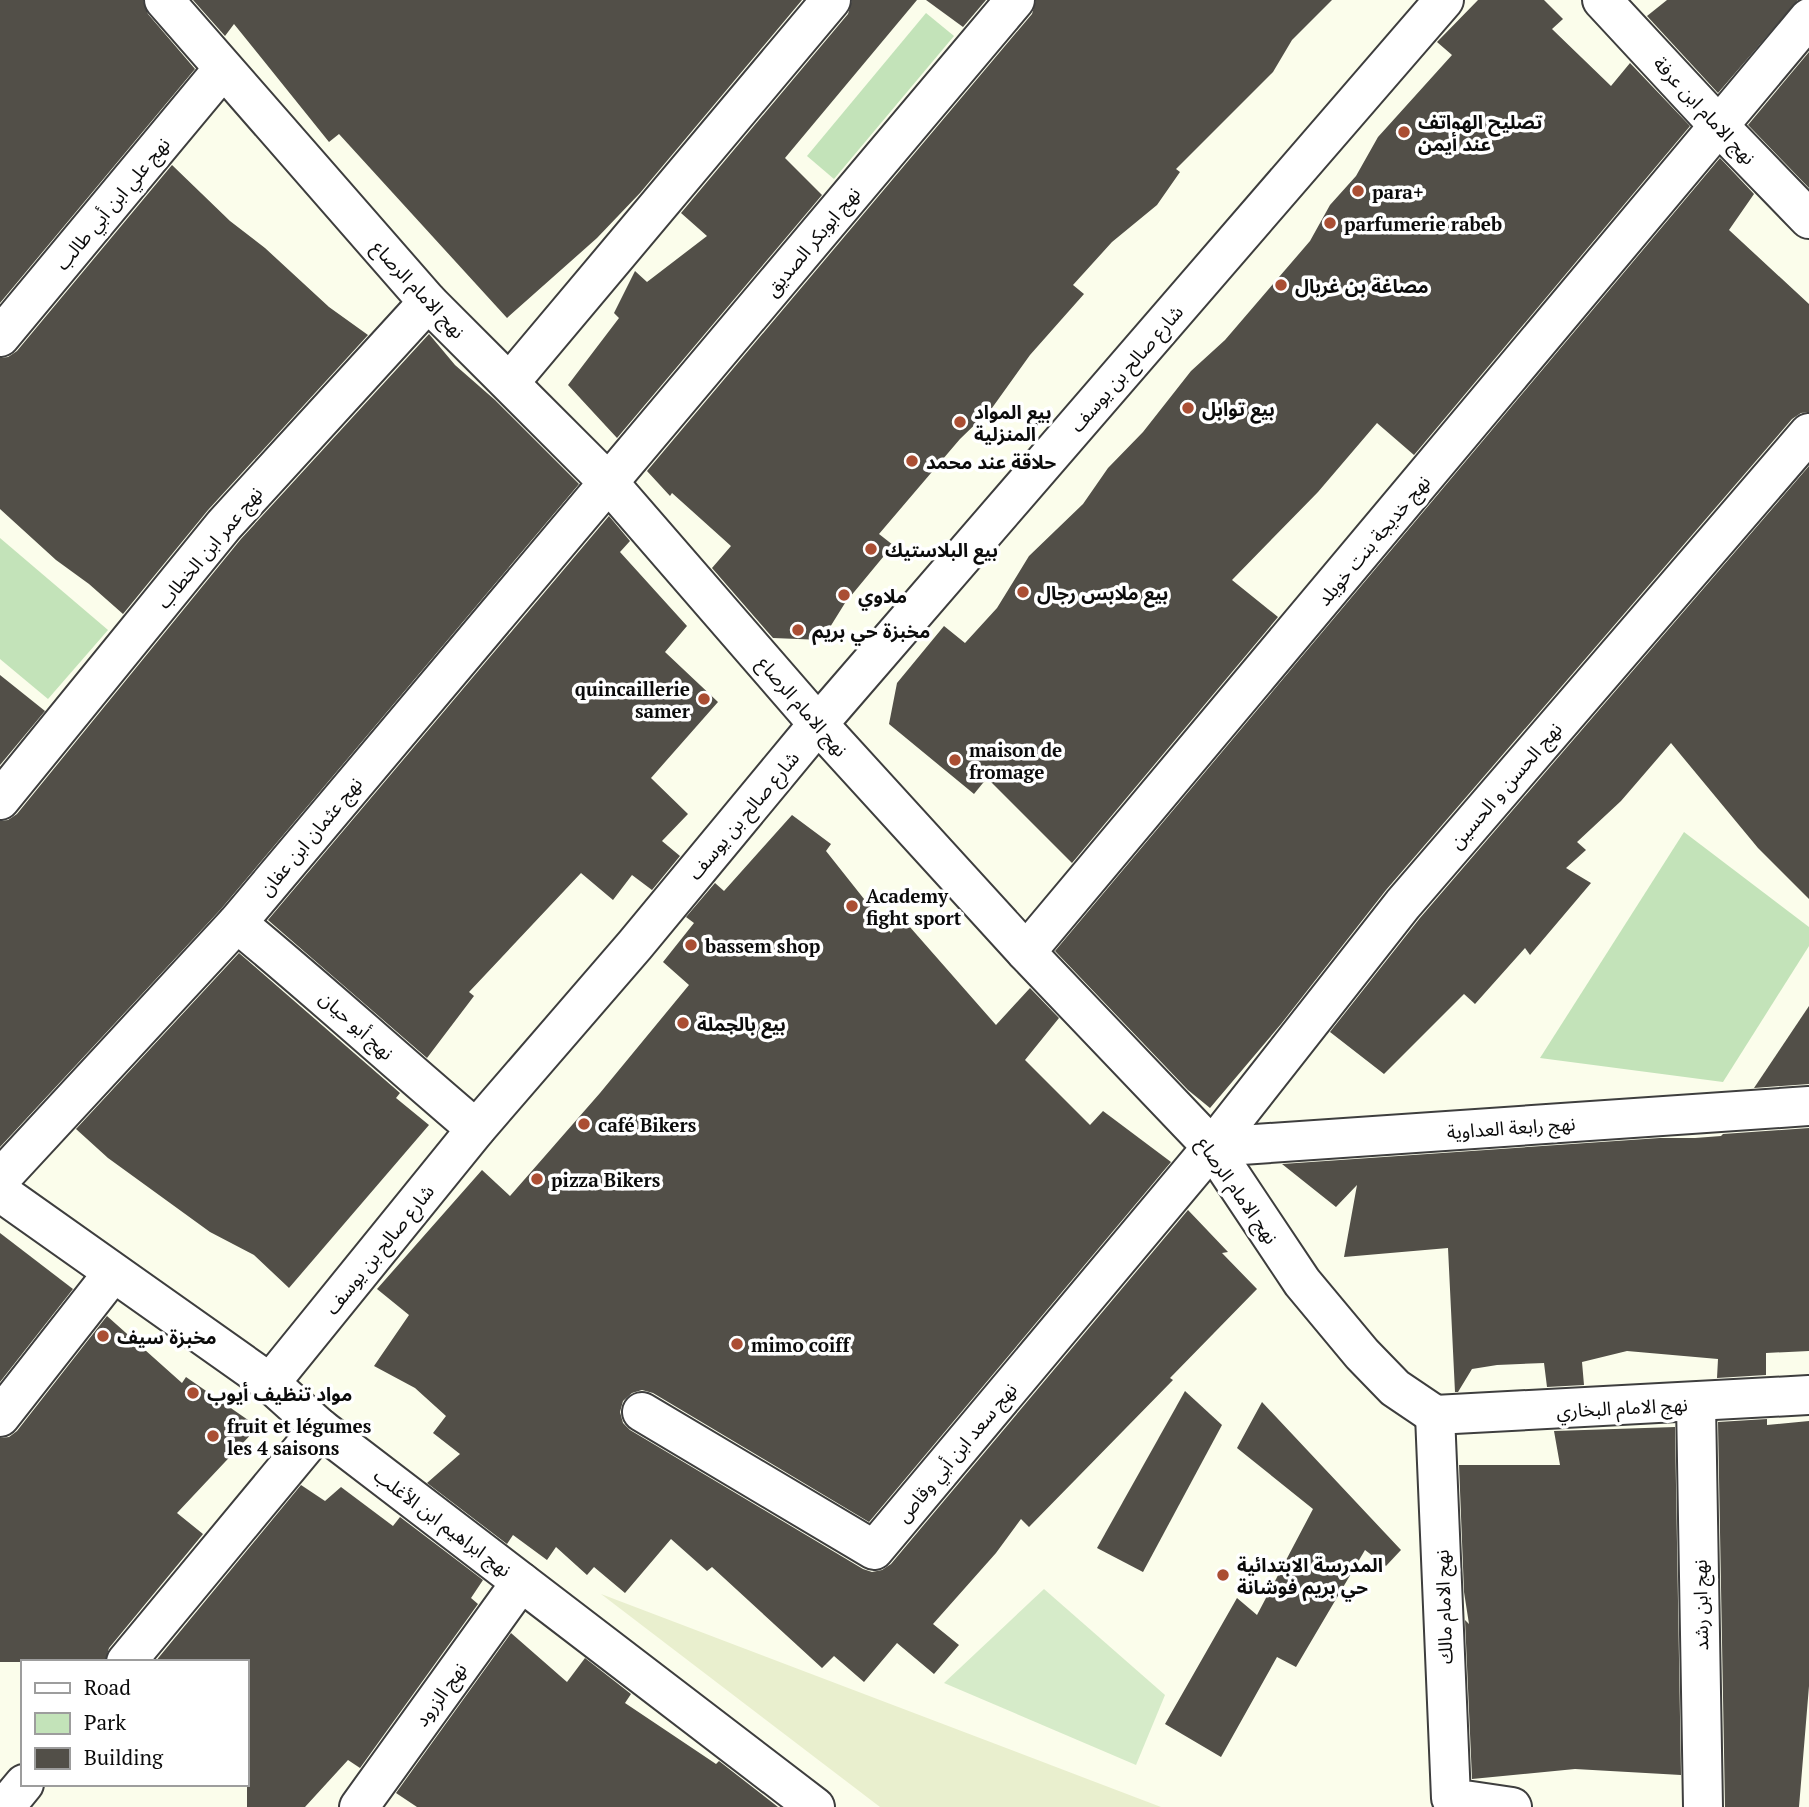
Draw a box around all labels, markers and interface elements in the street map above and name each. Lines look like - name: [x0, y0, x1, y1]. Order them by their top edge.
- street label: نهج الامام ابن عرفة: [1646, 51, 1762, 171]
- place label: تصليح الهواتف عند أيمن: [1418, 109, 1542, 156]
- marker: تصليح الهواتف عند أيمن: [1396, 124, 1412, 140]
- street label: نهج علي ابن أبي طالب: [49, 131, 178, 277]
- place label: para+: [1372, 179, 1424, 204]
- street label: نهج ابوبكر الصديق: [759, 181, 868, 303]
- marker: para+: [1350, 183, 1366, 199]
- place label: parfumerie rabeb: [1344, 211, 1502, 236]
- marker: parfumerie rabeb: [1322, 215, 1338, 231]
- street label: نهج الامام الرصاع: [365, 235, 471, 345]
- place label: مصاغة بن غربال: [1295, 273, 1429, 298]
- marker: مصاغة بن غربال: [1273, 277, 1289, 293]
- street label: شارع صالح بن يوسف: [1064, 299, 1190, 439]
- place label: بيع توابل: [1202, 396, 1275, 424]
- place label: بيع المواد المنزلية: [974, 399, 1051, 446]
- marker: بيع توابل: [1180, 400, 1196, 416]
- marker: بيع المواد المنزلية: [952, 414, 968, 430]
- place label: حلاقة عند محمد: [926, 449, 1056, 474]
- marker: حلاقة عند محمد: [904, 453, 920, 469]
- street label: نهج خديجة بنت خويلد: [1311, 469, 1437, 613]
- street label: نهج عمر ابن الخطاب: [151, 481, 270, 615]
- place label: بيع البلاستيك: [885, 537, 998, 565]
- marker: بيع البلاستيك: [863, 541, 879, 557]
- place label: بيع ملابس رجال: [1037, 580, 1168, 608]
- place label: ملاوي: [858, 583, 907, 611]
- marker: بيع ملابس رجال: [1015, 584, 1031, 600]
- marker: ملاوي: [836, 587, 852, 603]
- place label: مخبزة حي بريم: [812, 618, 930, 646]
- marker: مخبزة حي بريم: [790, 622, 806, 638]
- street label: نهج الامام الرصاع: [750, 651, 854, 763]
- place label: quincaillerie samer: [575, 676, 691, 723]
- marker: quincaillerie samer: [696, 691, 712, 707]
- street label: نهج الحسن و الحسين: [1443, 717, 1569, 855]
- place label: maison de fromage: [969, 737, 1062, 784]
- street label: شارع صالح بن يوسف: [682, 746, 806, 886]
- marker: maison de fromage: [947, 752, 963, 768]
- street label: نهج عثمان ابن عفان: [253, 771, 369, 903]
- place label: Academy fight sport: [866, 883, 962, 930]
- marker: Academy fight sport: [844, 898, 860, 914]
- place label: bassem shop: [704, 933, 820, 958]
- marker: bassem shop: [683, 937, 699, 953]
- street label: نهج أبو حيان: [313, 985, 399, 1067]
- place label: بيع بالجملة: [697, 1011, 786, 1039]
- marker: بيع بالجملة: [675, 1015, 691, 1031]
- street label: نهج رابعة العداوية: [1446, 1110, 1576, 1147]
- place label: café Bikers: [598, 1112, 697, 1137]
- marker: café Bikers: [576, 1116, 592, 1132]
- street label: نهج الامام الرصاع: [1189, 1131, 1284, 1250]
- place label: pizza Bikers: [551, 1167, 661, 1192]
- marker: pizza Bikers: [529, 1171, 545, 1187]
- street label: شارع صالح بن يوسف: [319, 1179, 441, 1321]
- place label: مخبزة سيف: [117, 1324, 217, 1349]
- marker: مخبزة سيف: [95, 1328, 111, 1344]
- place label: mimo coiff: [751, 1332, 851, 1357]
- marker: mimo coiff: [729, 1336, 745, 1352]
- street label: نهج سعد ابن أبي وقاص: [890, 1377, 1024, 1529]
- place label: مواد تنظيف أيوب: [207, 1381, 352, 1406]
- marker: مواد تنظيف أيوب: [185, 1385, 201, 1401]
- street label: نهج الامام البخاري: [1556, 1391, 1689, 1426]
- place label: fruit et légumes les 4 saisons: [227, 1413, 372, 1460]
- marker: fruit et légumes les 4 saisons: [205, 1428, 221, 1444]
- street label: نهج ابراهيم ابن الأغلب: [367, 1462, 517, 1584]
- street label: نهج الامام مالك: [1429, 1549, 1460, 1665]
- place label: المدرسة الابتدائية حي بريم فوشانة: [1237, 1552, 1383, 1602]
- street label: نهج ابن رشد: [1687, 1559, 1716, 1651]
- marker: المدرسة الابتدائية حي بريم فوشانة: [1215, 1567, 1231, 1583]
- street label: نهج الزرود: [408, 1657, 474, 1733]
- legend: [21, 1660, 248, 1786]
- text: Road: [84, 1673, 131, 1701]
- text: Park: [84, 1708, 126, 1736]
- text: Building: [84, 1743, 164, 1771]

